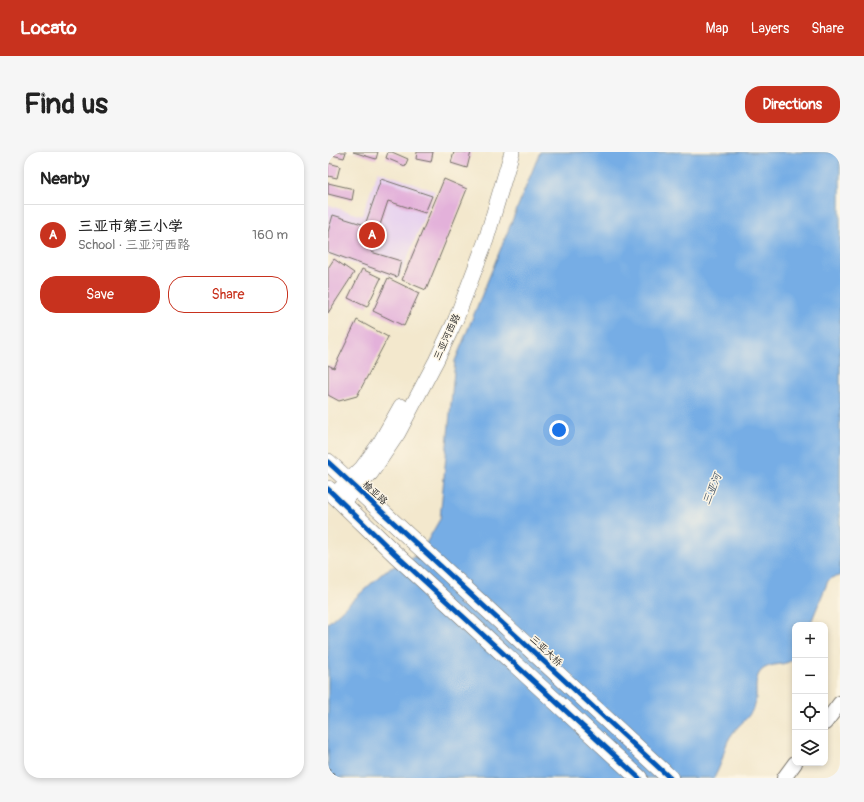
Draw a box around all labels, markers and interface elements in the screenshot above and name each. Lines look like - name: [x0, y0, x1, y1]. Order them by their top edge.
- text: Locato: [20, 16, 77, 40]
- text: Map: [706, 20, 729, 37]
- text: Layers: [751, 20, 789, 37]
- text: Share: [811, 20, 844, 37]
- button: Directions: [745, 86, 840, 123]
- text: Find us: [24, 87, 108, 122]
- text: Nearby: [40, 168, 89, 189]
- text: 三亚市第三小学: [78, 217, 183, 236]
- pin: A: [359, 220, 385, 250]
- text: A: [49, 227, 57, 243]
- text: 160 m: [252, 227, 288, 243]
- text: School · 三亚河西路: [78, 237, 190, 253]
- button: Save: [40, 276, 160, 313]
- button: Share: [168, 276, 288, 313]
- street label: 三亚河西路: [431, 312, 463, 362]
- your location: [549, 420, 569, 440]
- water label: 三亚河: [700, 469, 725, 507]
- street label: 榆亚路: [360, 478, 390, 508]
- map controls: [792, 622, 828, 766]
- button: +: [792, 622, 828, 658]
- street label: 三亚大桥: [527, 633, 565, 669]
- button: −: [792, 658, 828, 694]
- button: locate: [792, 694, 828, 730]
- button: layers: [792, 730, 828, 766]

